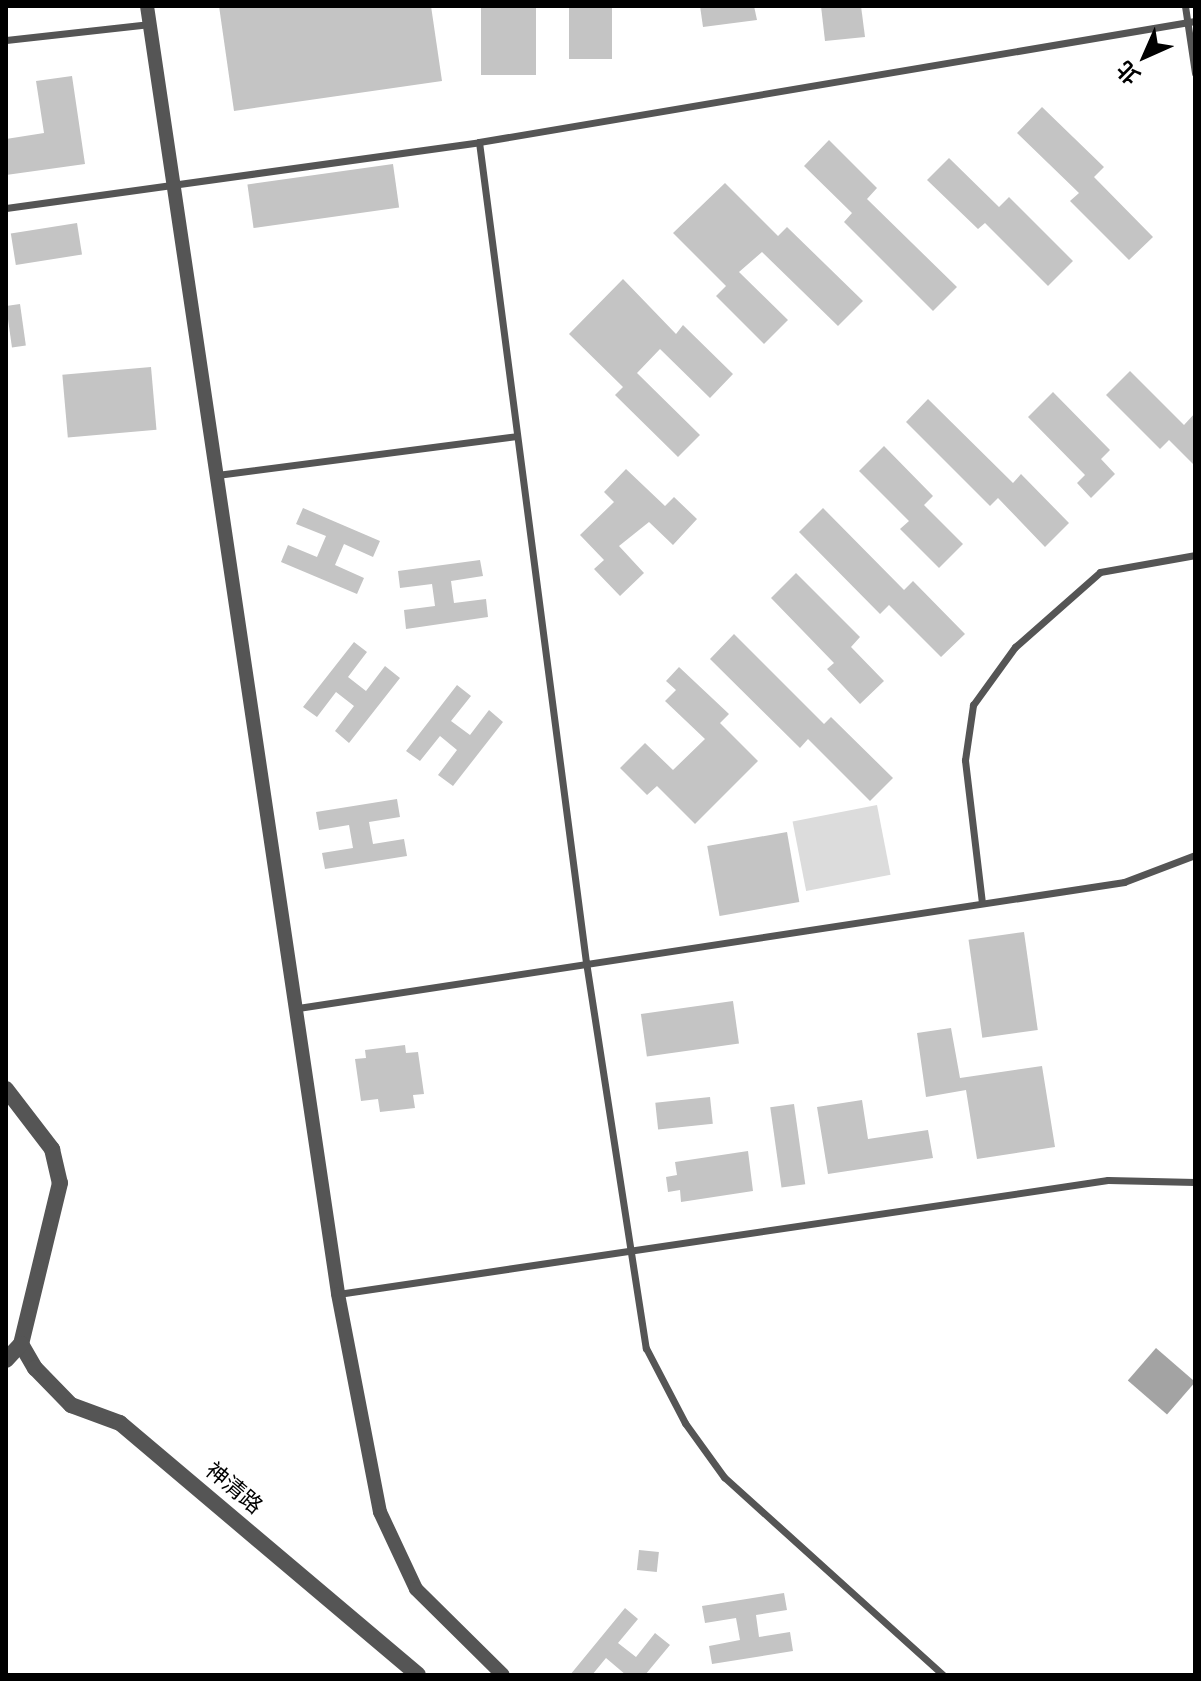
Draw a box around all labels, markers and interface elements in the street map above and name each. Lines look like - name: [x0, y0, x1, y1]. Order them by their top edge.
- north arrow: [1105, 16, 1185, 96]
- text: 北: [1111, 56, 1145, 90]
- street label: 神清路: [200, 1457, 268, 1519]

